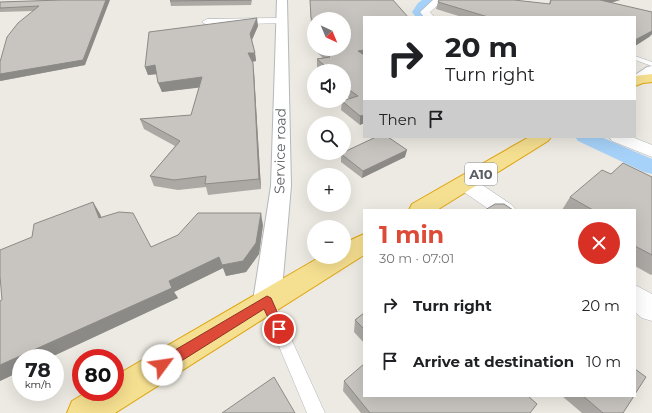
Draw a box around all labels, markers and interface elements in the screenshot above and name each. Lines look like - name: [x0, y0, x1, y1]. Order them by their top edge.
- north arrow: [307, 12, 351, 56]
- map controls: [307, 12, 351, 264]
- text: 20 m: [445, 30, 518, 64]
- icon: right: [379, 32, 431, 84]
- button: sound: [307, 64, 351, 108]
- text: Turn right: [445, 64, 535, 86]
- street label: Service road: [270, 108, 290, 194]
- icon: arrive: [425, 108, 447, 130]
- text: Then: [379, 110, 417, 129]
- button: search: [307, 116, 351, 160]
- road number: A10: [465, 163, 497, 185]
- button: +: [307, 168, 351, 212]
- button: −: [307, 220, 351, 264]
- text: 1 min: [379, 220, 444, 249]
- button: close: [578, 222, 620, 264]
- text: 30 m · 07:01: [379, 250, 454, 266]
- icon: right: [379, 294, 401, 316]
- text: Turn right: [413, 296, 492, 315]
- text: 20 m: [582, 296, 620, 315]
- pin: [262, 312, 296, 346]
- icon: arrive: [268, 318, 290, 340]
- position arrow: [141, 344, 183, 386]
- speed limit sign: 80: [72, 349, 124, 401]
- icon: arrive: [379, 350, 401, 372]
- text: Arrive at destination: [413, 352, 574, 371]
- text: 10 m: [586, 352, 621, 371]
- text: 78: [25, 358, 51, 382]
- text: km/h: [25, 378, 51, 391]

